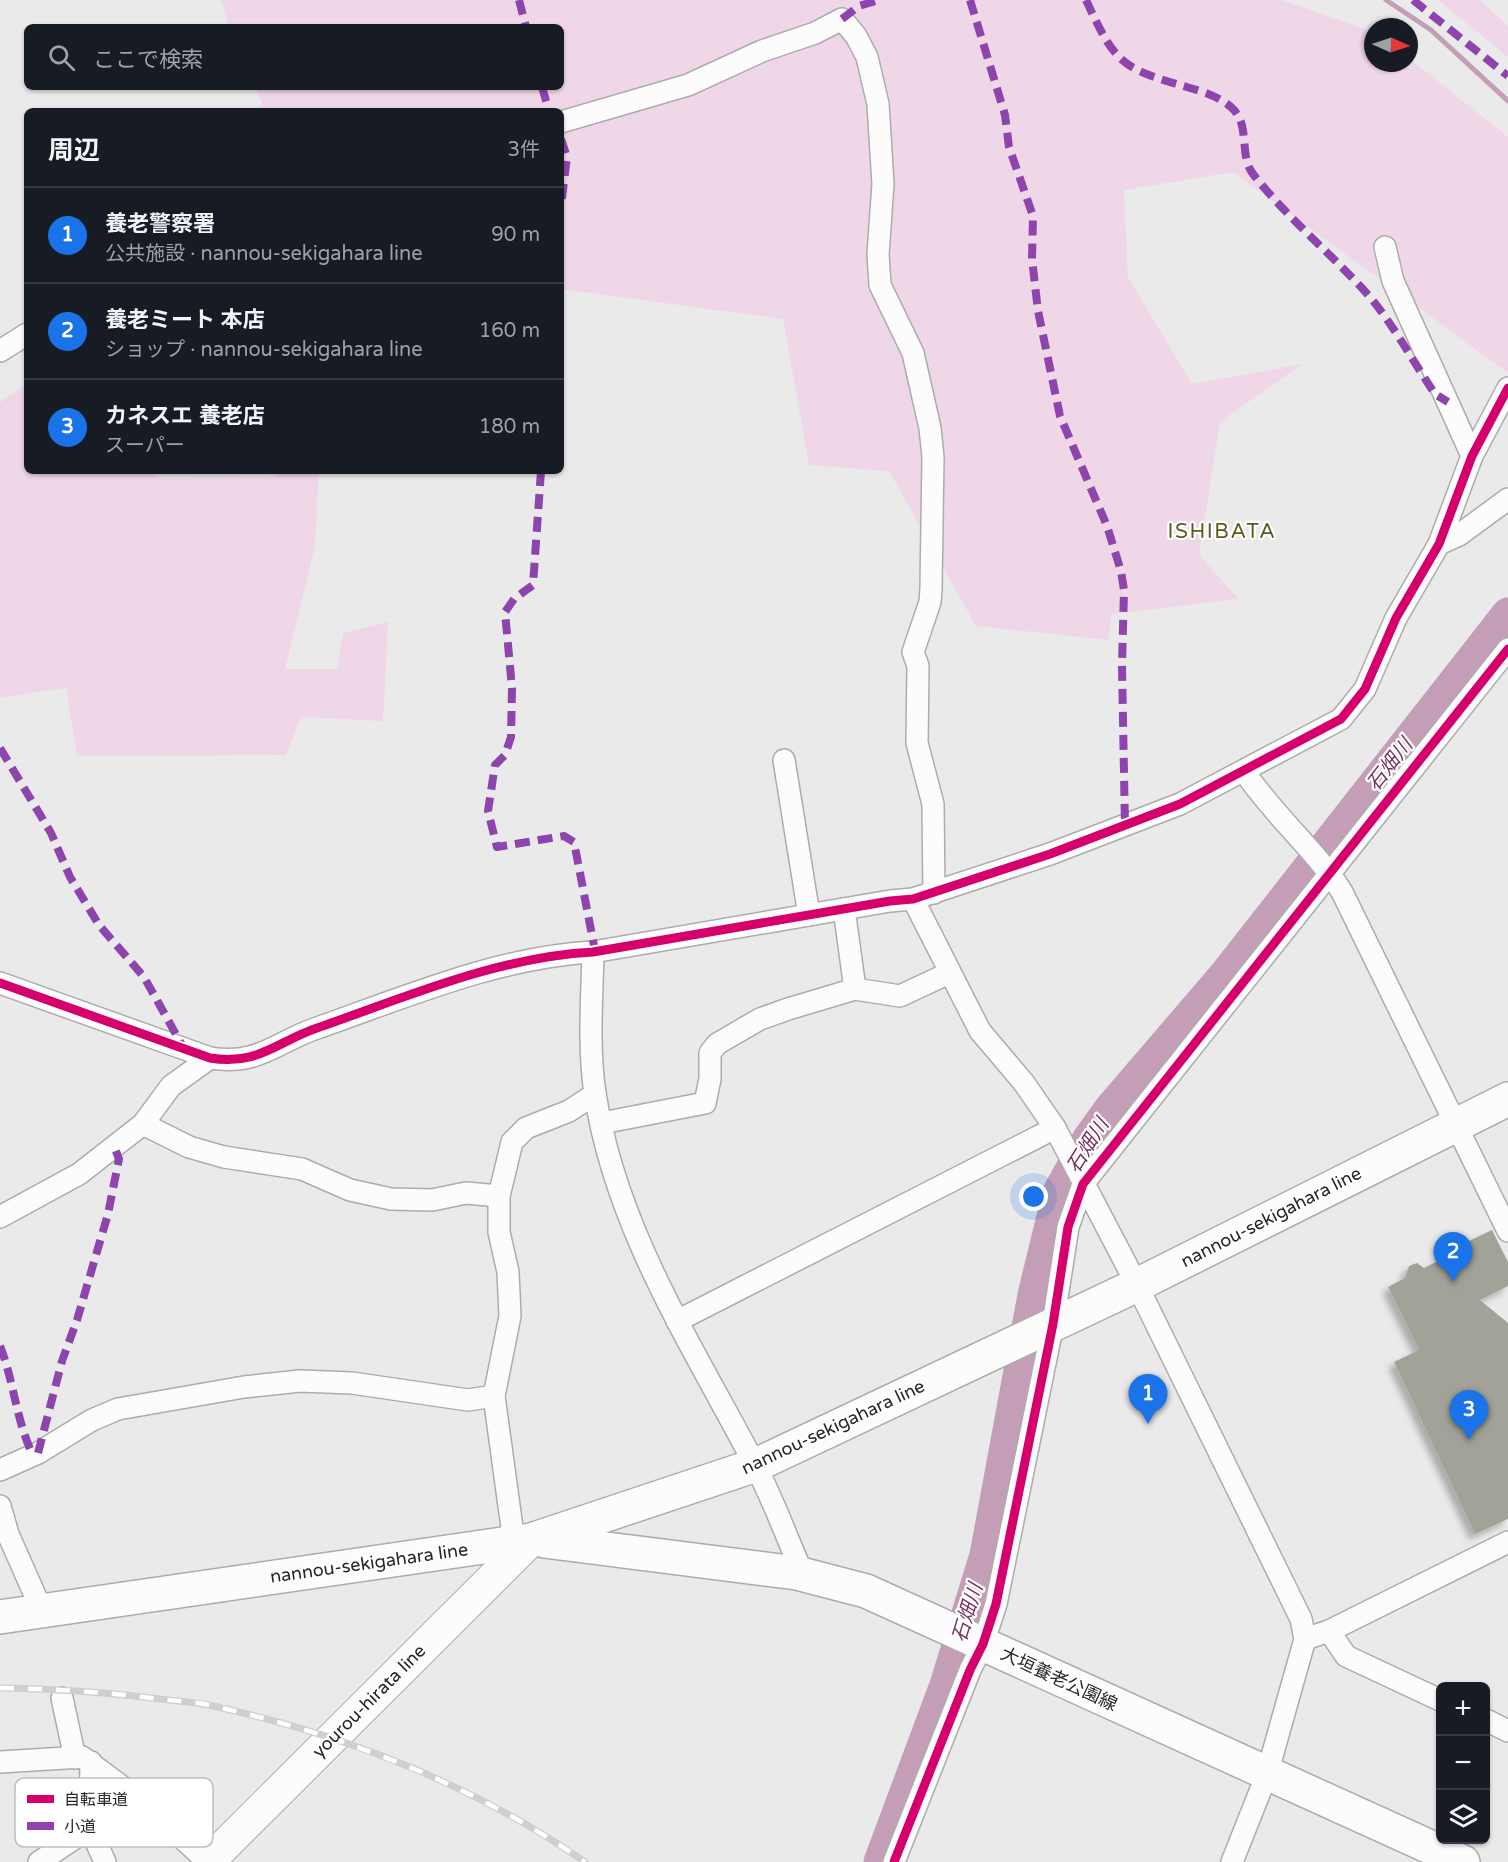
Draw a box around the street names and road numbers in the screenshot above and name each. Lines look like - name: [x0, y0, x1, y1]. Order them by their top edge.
- street label: nannou-sekigahara line: [1177, 1162, 1365, 1272]
- street label: nannou-sekigahara line: [738, 1375, 928, 1479]
- street label: nannou-sekigahara line: [269, 1538, 469, 1588]
- street label: yourou-hirata line: [308, 1640, 430, 1762]
- street label: 大垣養老公園線: [997, 1642, 1121, 1716]

